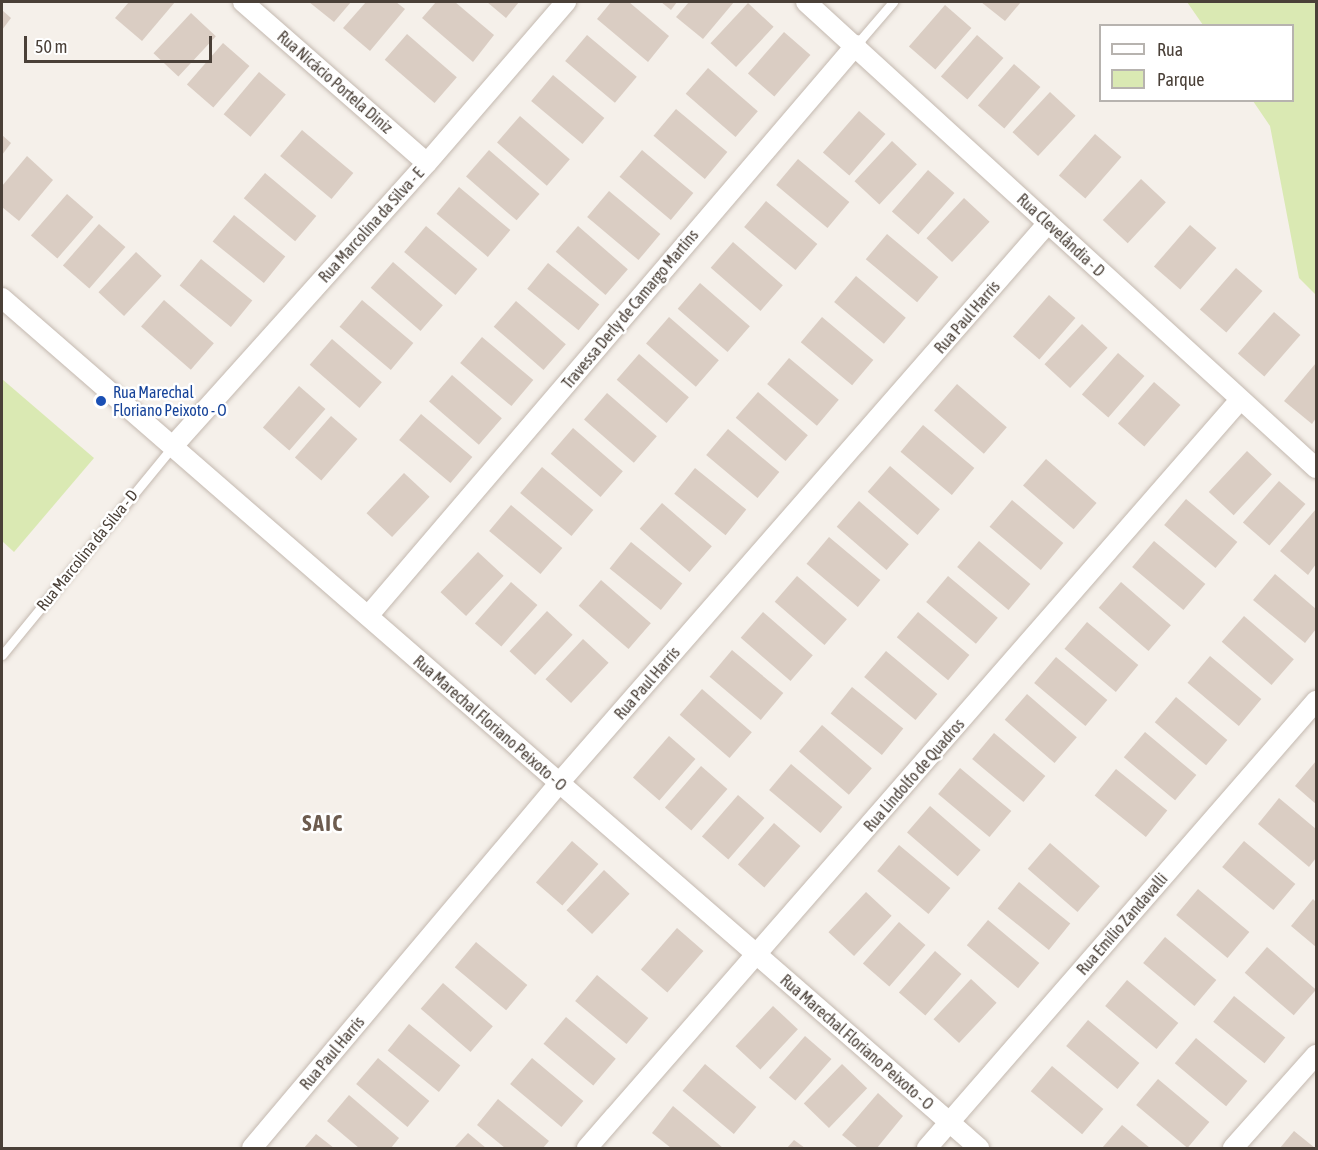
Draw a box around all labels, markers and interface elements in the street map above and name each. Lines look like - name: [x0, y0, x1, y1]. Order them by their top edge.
- scale bar: [27, 24, 214, 62]
- legend: [1099, 24, 1294, 102]
- street label: Rua Nicácio Portela Diniz: [273, 27, 397, 137]
- text: 50 m: [35, 36, 67, 57]
- text: Rua: [1157, 39, 1183, 60]
- text: Parque: [1157, 69, 1205, 90]
- street label: Rua Marcolina da Silva - E: [314, 164, 428, 286]
- street label: Rua Clevelândia - D: [1013, 189, 1109, 281]
- street label: Travessa Derly de Camargo Martins: [558, 225, 702, 393]
- street label: Rua Paul Harris: [930, 277, 1004, 357]
- place label: Rua Marechal Floriano Peixoto - O: [113, 382, 227, 420]
- marker: Rua Marechal Floriano Peixoto - O: [94, 394, 108, 408]
- street label: Rua Marcolina da Silva - D: [32, 486, 142, 614]
- street label: Rua Paul Harris: [610, 643, 684, 723]
- street label: Rua Marechal Floriano Peixoto - O: [410, 651, 570, 795]
- street label: Rua Lindolfo de Quadros: [860, 715, 968, 835]
- district label: SAIC: [302, 811, 344, 837]
- street label: Rua Emílio Zandavalli: [1073, 869, 1171, 979]
- street label: Rua Marechal Floriano Peixoto - O: [777, 970, 937, 1114]
- street label: Rua Paul Harris: [296, 1012, 368, 1094]

